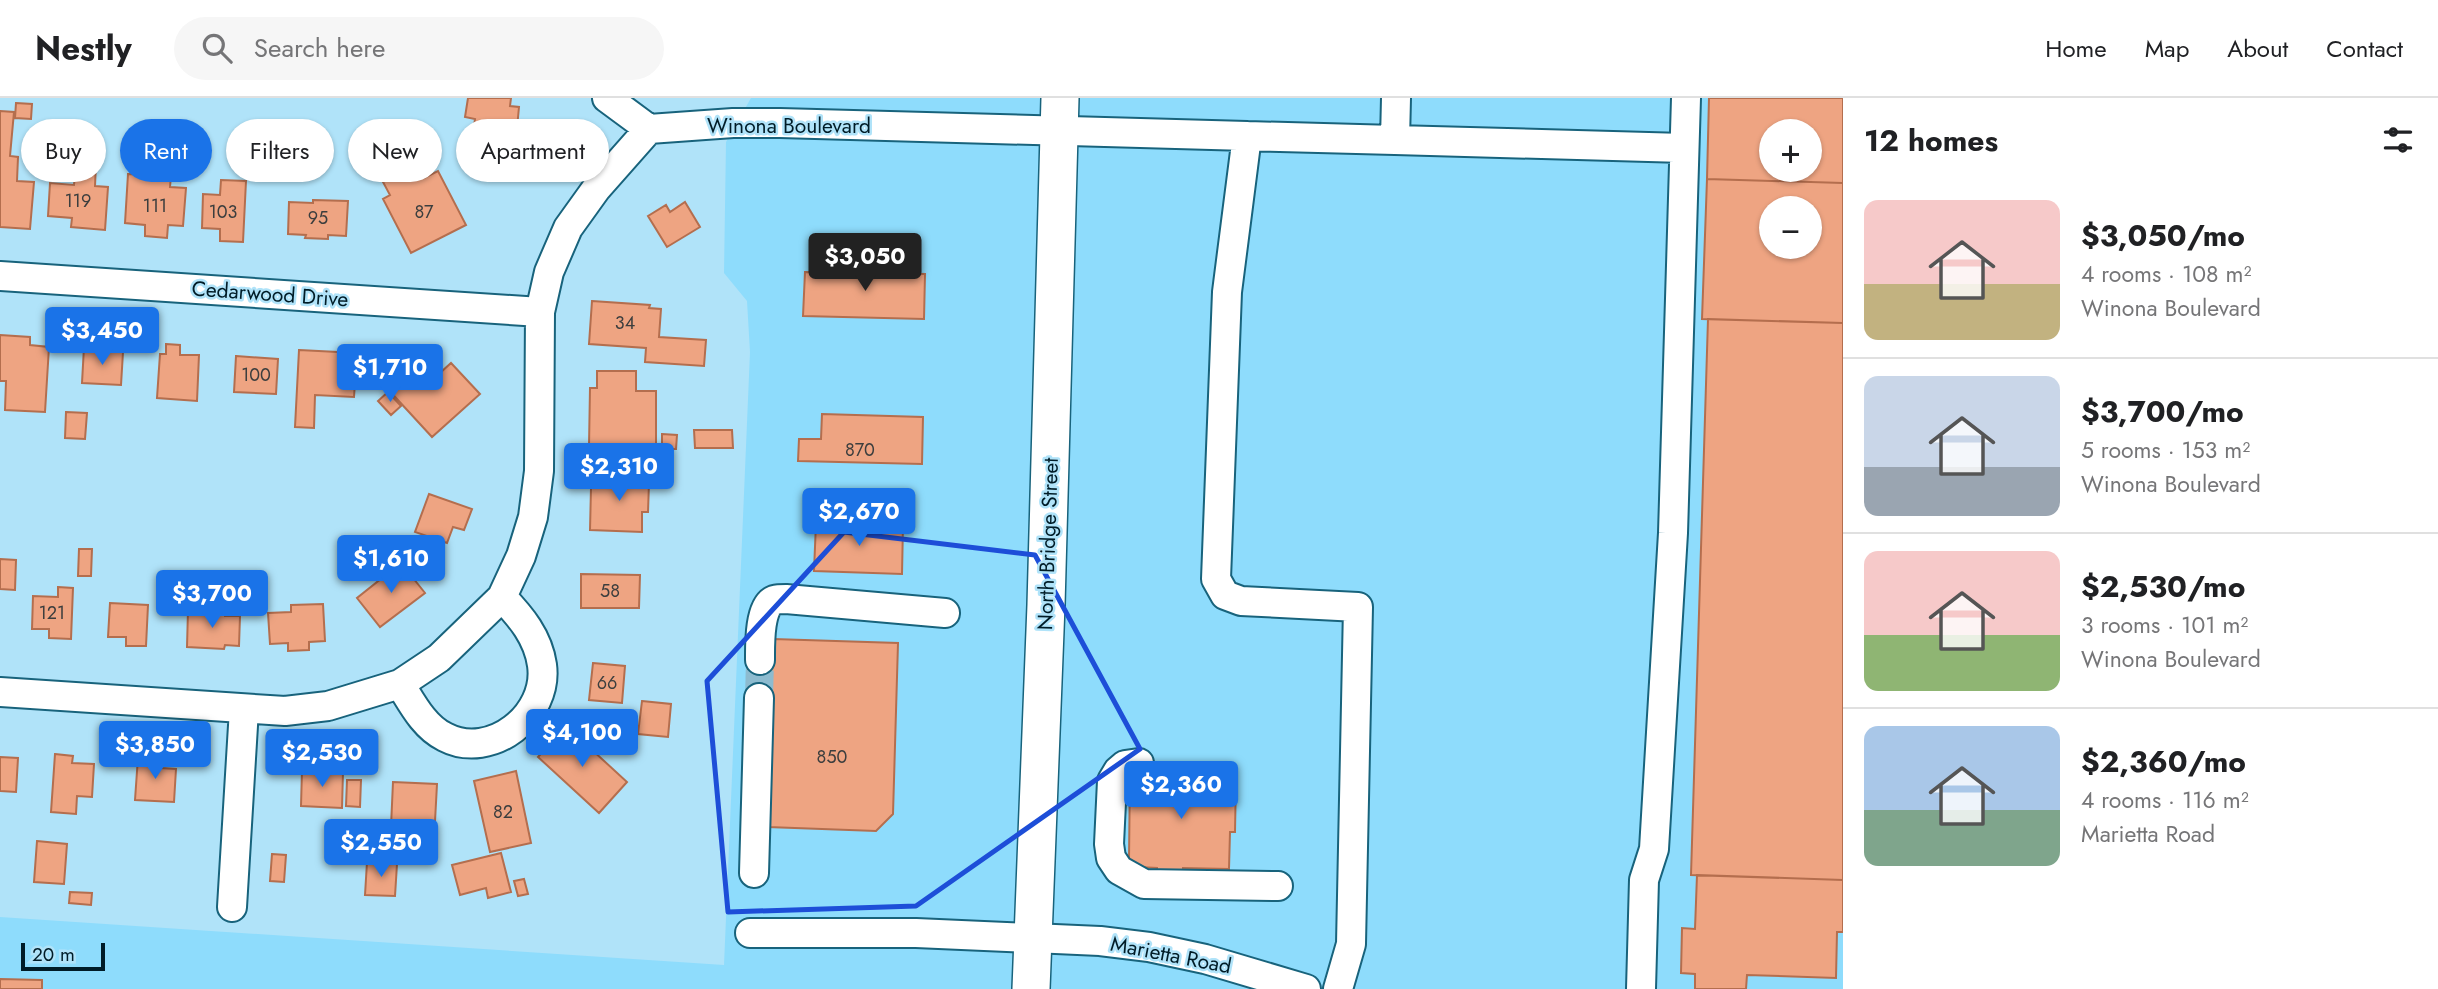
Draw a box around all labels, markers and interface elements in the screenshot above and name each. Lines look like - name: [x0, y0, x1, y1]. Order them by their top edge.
- search box: [174, 17, 664, 80]
- text: Nestly: [35, 25, 132, 72]
- icon: search: [198, 29, 236, 67]
- text: Search here: [254, 29, 385, 67]
- text: Home: [2045, 31, 2107, 66]
- text: Map: [2145, 31, 2189, 66]
- text: About: [2227, 31, 2288, 66]
- text: Contact: [2326, 31, 2403, 66]
- street label: Winona Boulevard: [707, 111, 871, 141]
- chip: Buy: [21, 119, 106, 182]
- chip: Rent: [120, 119, 212, 182]
- chip: Filters: [226, 119, 334, 182]
- chip: New: [348, 119, 442, 182]
- chip: Apartment: [456, 119, 609, 182]
- map controls: [1759, 119, 1822, 259]
- button: +: [1759, 119, 1822, 182]
- text: 12 homes: [1864, 119, 1998, 162]
- icon: filters: [2379, 121, 2417, 159]
- house number: 119: [65, 188, 91, 214]
- house number: 111: [143, 193, 167, 219]
- button: −: [1759, 196, 1822, 259]
- house number: 103: [209, 199, 238, 225]
- house number: 87: [414, 199, 434, 225]
- house number: 95: [308, 205, 328, 231]
- text: $3,050/mo: [2081, 214, 2245, 257]
- icon: home: [1920, 228, 2004, 312]
- pin: $3,050: [808, 234, 922, 293]
- text: $3,050: [825, 239, 905, 273]
- text: 4 rooms · 108 m²: [2081, 257, 2251, 291]
- street label: Cedarwood Drive: [191, 274, 350, 314]
- text: Winona Boulevard: [2081, 291, 2261, 325]
- pin: $3,450: [45, 308, 159, 367]
- house number: 34: [615, 310, 635, 336]
- text: $3,450: [61, 313, 143, 347]
- pin: $1,710: [333, 344, 447, 404]
- text: $1,710: [353, 350, 427, 384]
- house number: 100: [241, 362, 271, 388]
- text: $3,700/mo: [2081, 390, 2244, 433]
- icon: home: [1920, 404, 2004, 488]
- text: 5 rooms · 153 m²: [2081, 433, 2250, 467]
- house number: 870: [845, 437, 875, 463]
- pin: $2,310: [562, 444, 676, 503]
- text: $2,310: [580, 449, 658, 483]
- street label: North Bridge Street: [1030, 457, 1066, 631]
- text: Winona Boulevard: [2081, 467, 2261, 501]
- pin: $2,670: [802, 489, 916, 548]
- text: $2,670: [818, 494, 900, 528]
- pin: $1,610: [334, 536, 448, 595]
- text: $1,610: [353, 541, 429, 575]
- text: $2,530/mo: [2081, 565, 2245, 608]
- pin: $3,700: [155, 570, 269, 630]
- text: $3,700: [172, 576, 252, 610]
- house number: 58: [600, 578, 620, 604]
- icon: home: [1920, 579, 2004, 663]
- house number: 121: [39, 600, 65, 626]
- text: 3 rooms · 101 m²: [2081, 608, 2248, 642]
- text: Winona Boulevard: [2081, 642, 2261, 676]
- house number: 66: [597, 670, 617, 696]
- pin: $4,100: [525, 710, 639, 769]
- text: $4,100: [542, 715, 622, 749]
- pin: $3,850: [98, 722, 212, 781]
- text: $3,850: [115, 727, 195, 761]
- pin: $2,530: [265, 730, 379, 789]
- text: $2,530: [281, 735, 363, 769]
- text: $2,360/mo: [2081, 740, 2246, 783]
- house number: 850: [817, 744, 848, 770]
- icon: home: [1920, 754, 2004, 838]
- pin: $2,360: [1124, 762, 1238, 821]
- text: $2,360: [1140, 767, 1222, 801]
- text: 4 rooms · 116 m²: [2081, 783, 2249, 817]
- house number: 82: [493, 799, 513, 825]
- text: Marietta Road: [2081, 817, 2215, 851]
- pin: $2,550: [324, 820, 438, 879]
- text: $2,550: [340, 825, 422, 859]
- street label: Marietta Road: [1108, 929, 1234, 981]
- scale bar: [21, 940, 105, 972]
- text: 20 m: [32, 941, 75, 968]

